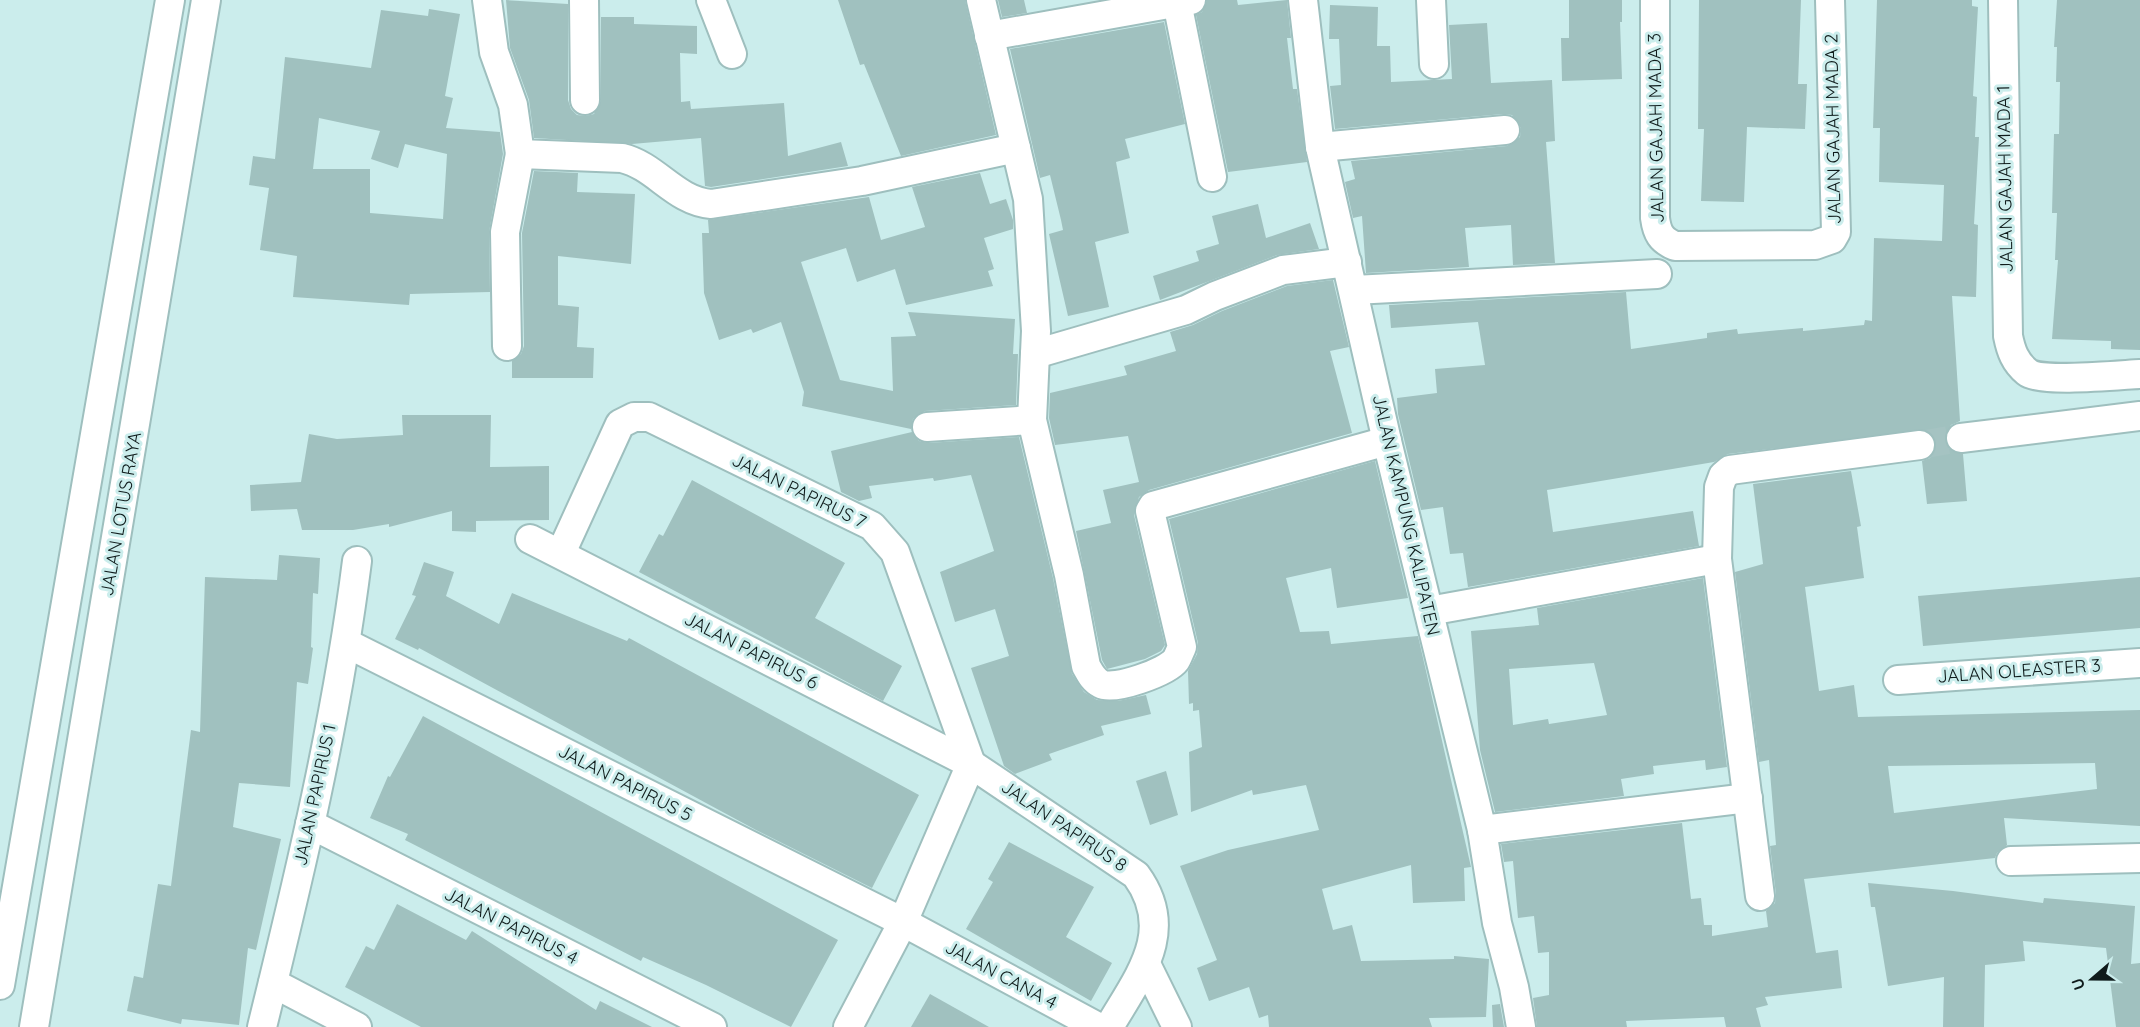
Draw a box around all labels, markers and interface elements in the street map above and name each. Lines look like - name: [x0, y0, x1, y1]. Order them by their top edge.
- street label: JALAN GAJAH MADA 3: [1642, 33, 1669, 223]
- street label: JALAN GAJAH MADA 2: [1819, 34, 1846, 224]
- street label: JALAN GAJAH MADA 1: [1991, 85, 2018, 273]
- street label: JALAN KAMPUNG KALIPATEN: [1368, 392, 1445, 638]
- street label: JALAN LOTUS RAYA: [95, 430, 146, 598]
- street label: JALAN PAPIRUS 7: [728, 448, 870, 533]
- street label: JALAN PAPIRUS 6: [680, 607, 822, 694]
- street label: JALAN OLEASTER 3: [1936, 653, 2101, 688]
- street label: JALAN PAPIRUS 1: [288, 722, 341, 868]
- street label: JALAN PAPIRUS 5: [554, 739, 696, 826]
- street label: JALAN PAPIRUS 8: [997, 775, 1132, 876]
- street label: JALAN PAPIRUS 4: [441, 882, 582, 969]
- street label: JALAN CANA 4: [941, 935, 1061, 1014]
- north arrow: [2062, 949, 2122, 1009]
- text: U: [2067, 975, 2089, 993]

